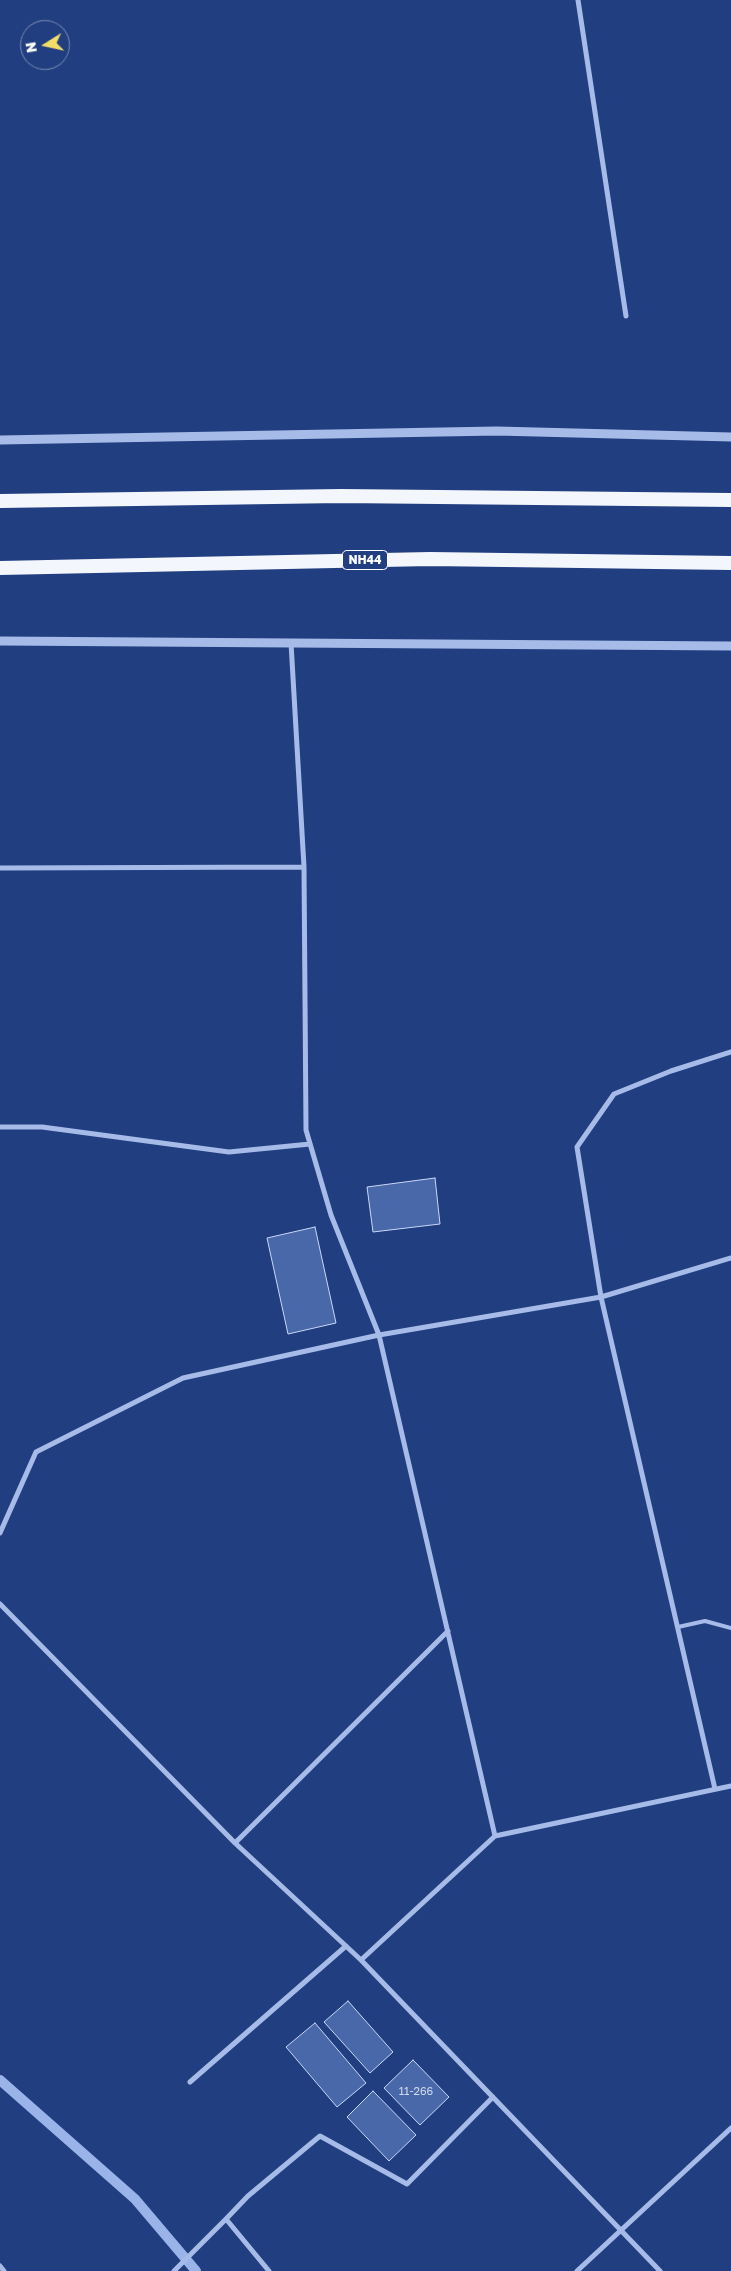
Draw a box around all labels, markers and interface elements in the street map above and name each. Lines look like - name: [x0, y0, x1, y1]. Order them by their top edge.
- north arrow: [20, 20, 70, 70]
- text: N: [21, 41, 40, 54]
- road number: NH44: [342, 550, 388, 570]
- house number: 11-266: [399, 2085, 433, 2099]

